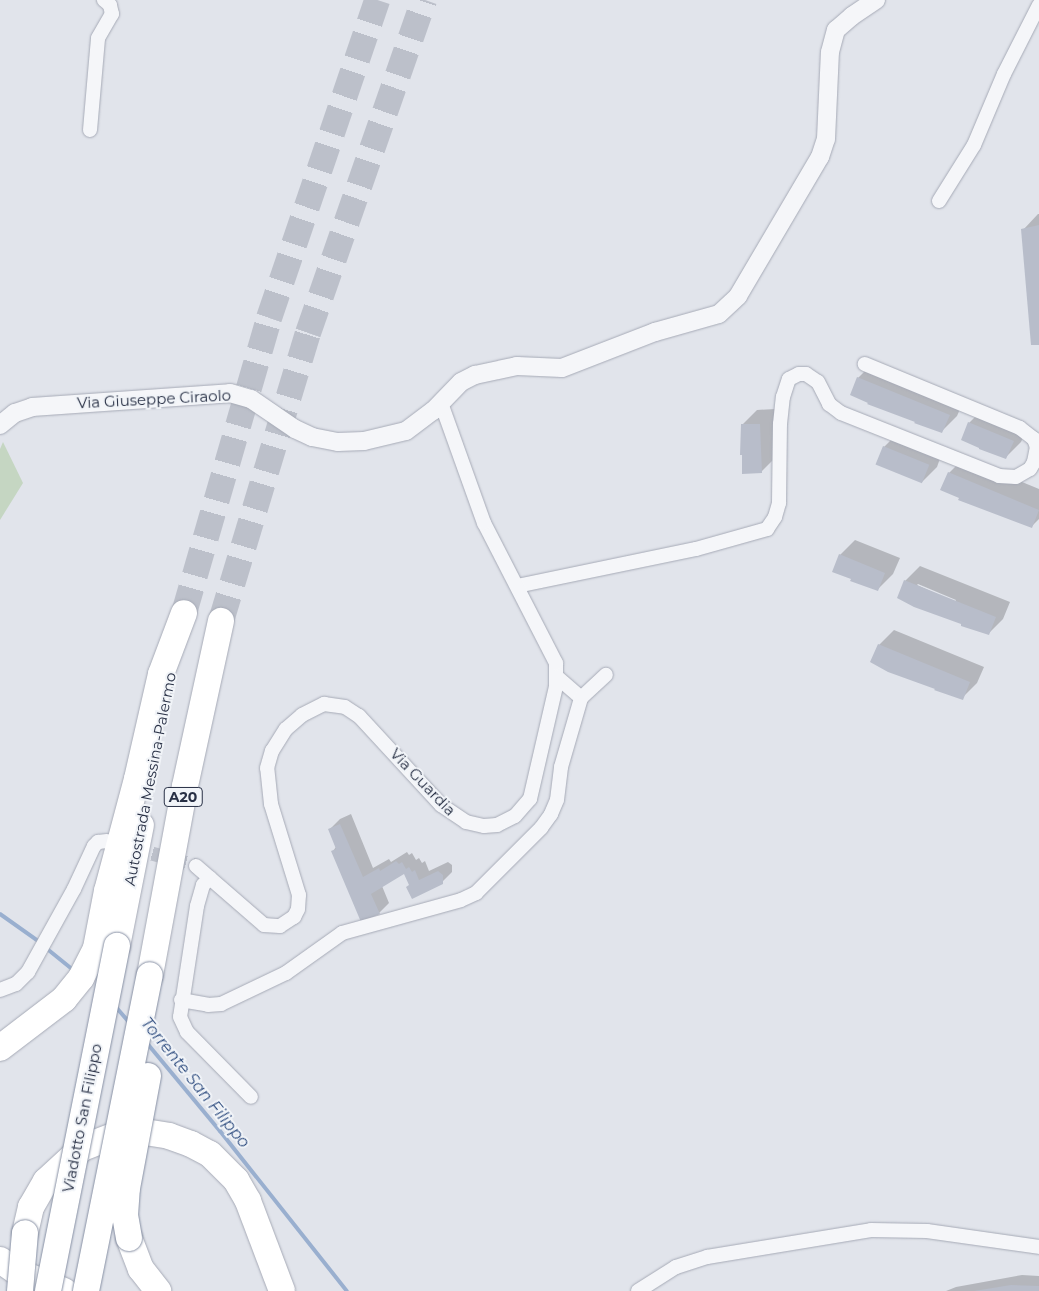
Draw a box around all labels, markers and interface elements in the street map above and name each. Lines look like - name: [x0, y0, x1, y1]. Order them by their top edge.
- street label: Via Giuseppe Ciraolo: [77, 386, 231, 412]
- street label: Autostrada Messina-Palermo: [120, 671, 180, 887]
- street label: Via Guardia: [387, 745, 459, 819]
- road number: A20: [163, 786, 203, 809]
- water label: Torrente San Filippo: [137, 1014, 253, 1152]
- street label: Viadotto San Filippo: [59, 1042, 105, 1194]

